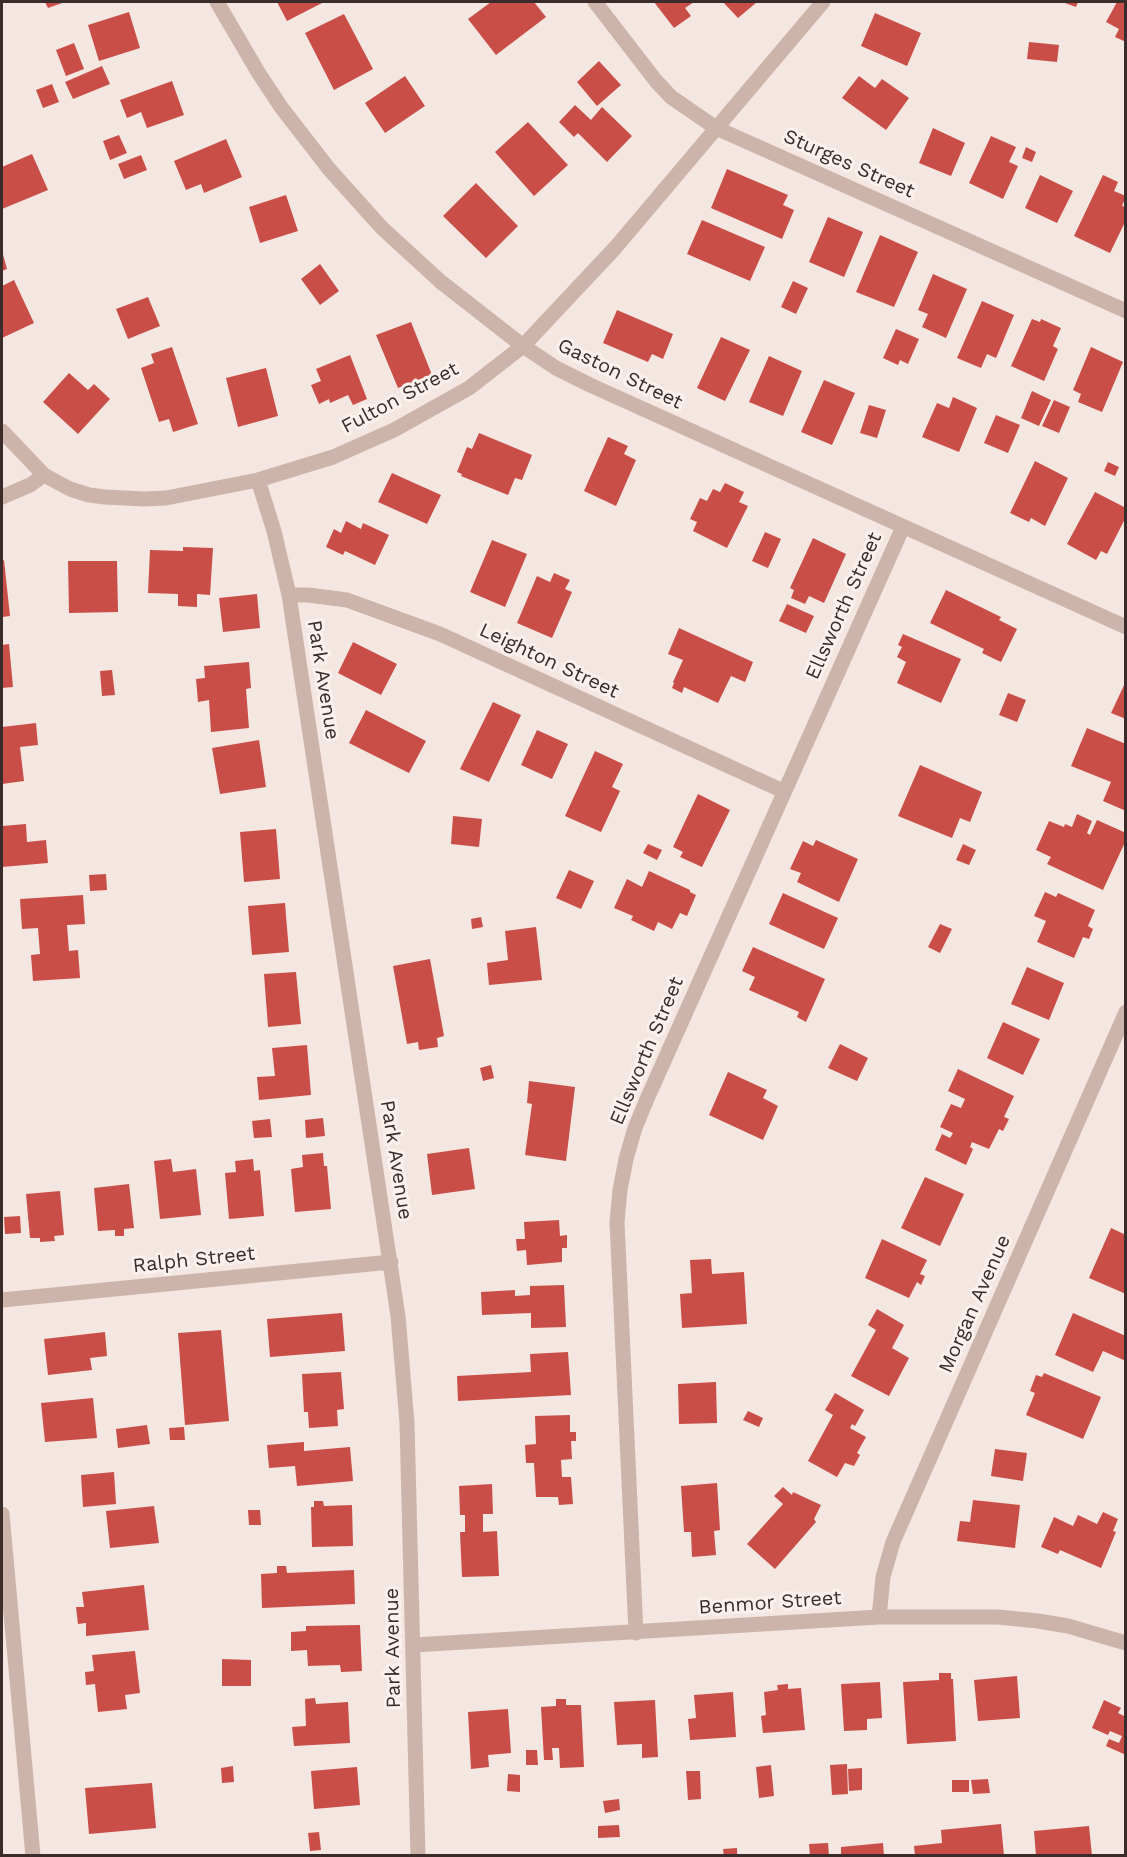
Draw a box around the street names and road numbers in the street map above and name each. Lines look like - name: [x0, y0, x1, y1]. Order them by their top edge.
- street label: Sturges Street: [780, 124, 918, 204]
- street label: Gaston Street: [554, 333, 686, 415]
- street label: Fulton Street: [337, 357, 463, 439]
- street label: Ellsworth Street: [801, 529, 887, 683]
- street label: Leighton Street: [475, 618, 623, 704]
- street label: Park Avenue: [302, 619, 344, 741]
- street label: Ellsworth Street: [605, 973, 689, 1129]
- street label: Park Avenue: [375, 1099, 417, 1221]
- street label: Morgan Avenue: [934, 1231, 1016, 1377]
- street label: Ralph Street: [132, 1242, 256, 1278]
- street label: Benmor Street: [698, 1586, 842, 1620]
- street label: Park Avenue: [380, 1588, 406, 1708]

